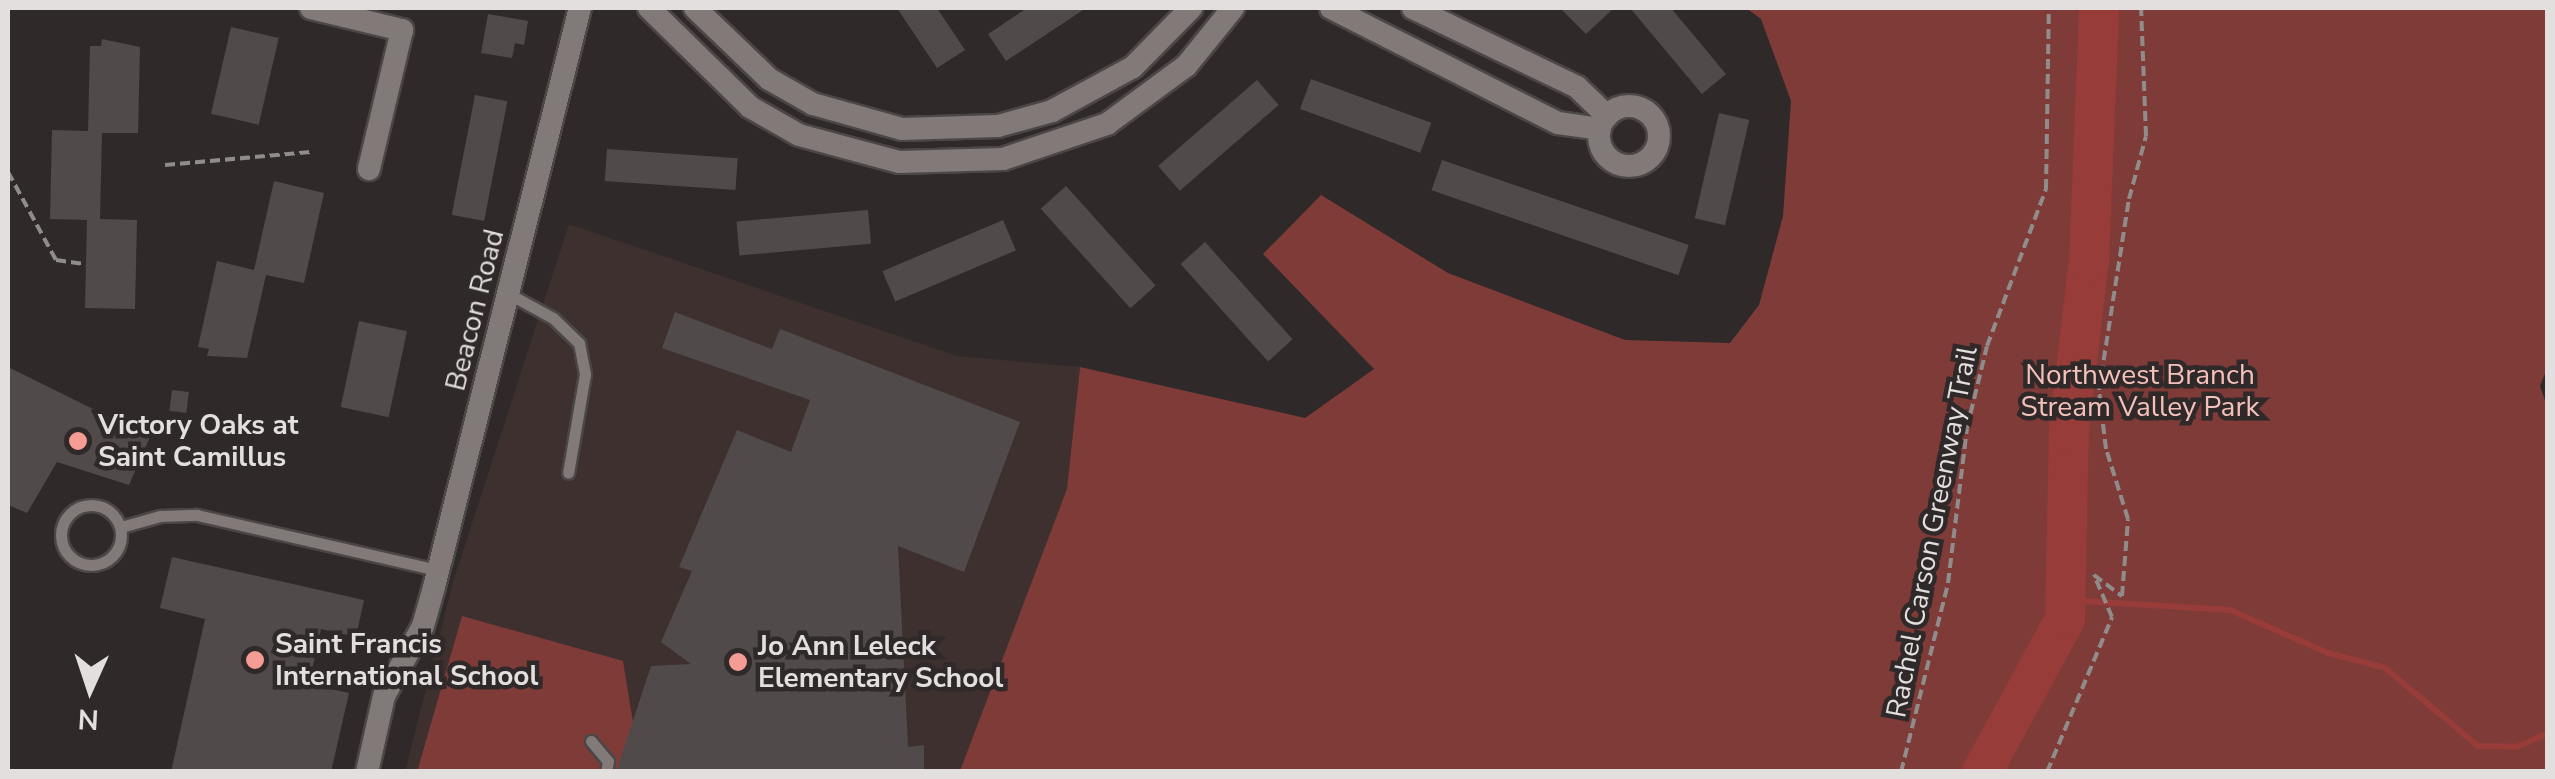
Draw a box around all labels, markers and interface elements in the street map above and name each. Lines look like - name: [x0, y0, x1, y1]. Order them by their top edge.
- street label: Beacon Road: [439, 226, 511, 394]
- street label: Rachel Carson Greenway Trail: [1879, 344, 1985, 720]
- park label: Northwest Branch Stream Valley Park: [2021, 358, 2259, 424]
- place label: Victory Oaks at Saint Camillus: [98, 408, 299, 474]
- marker: Victory Oaks at Saint Camillus: [67, 430, 89, 452]
- place label: Saint Francis International School: [275, 627, 538, 693]
- place label: Jo Ann Leleck Elementary School: [758, 629, 1003, 695]
- north arrow: [40, 639, 140, 739]
- marker: Saint Francis International School: [244, 649, 266, 671]
- marker: Jo Ann Leleck Elementary School: [727, 651, 749, 673]
- text: N: [77, 699, 100, 738]

